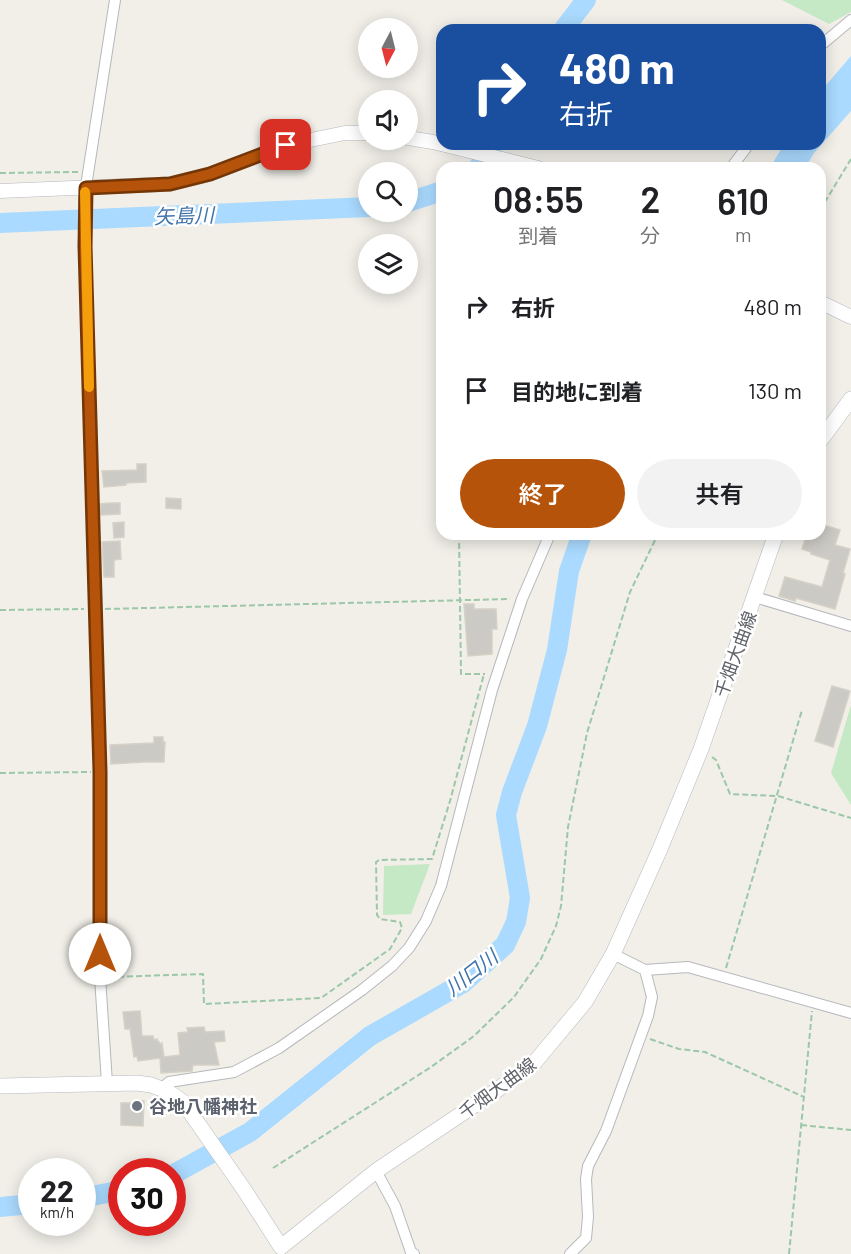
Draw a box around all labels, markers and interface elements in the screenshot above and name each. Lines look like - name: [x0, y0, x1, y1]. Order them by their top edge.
- north arrow: [358, 18, 418, 78]
- map controls: [358, 18, 418, 294]
- text: 480 m: [559, 42, 675, 92]
- icon: right: [460, 48, 538, 126]
- button: sound: [358, 90, 418, 150]
- text: 右折: [559, 97, 613, 129]
- pin: [260, 119, 311, 170]
- icon: arrive: [269, 128, 302, 161]
- button: search: [358, 162, 418, 222]
- text: 08:55: [493, 177, 583, 220]
- text: 2: [640, 177, 660, 220]
- text: 610: [717, 179, 769, 222]
- water label: 矢島川: [154, 202, 216, 228]
- text: m: [735, 222, 751, 246]
- text: 到着: [518, 223, 558, 247]
- text: 分: [640, 223, 660, 247]
- button: layers: [358, 234, 418, 294]
- icon: right: [460, 290, 493, 323]
- text: 480 m: [743, 293, 802, 319]
- text: 右折: [511, 294, 555, 320]
- icon: arrive: [460, 374, 493, 407]
- text: 130 m: [748, 377, 802, 403]
- text: 目的地に到着: [511, 378, 643, 404]
- button: 終了: [460, 459, 625, 528]
- button: 共有: [637, 459, 802, 528]
- street label: 千畑大曲線: [709, 608, 761, 700]
- position arrow: [68, 922, 132, 986]
- water label: 川口川: [440, 943, 504, 1000]
- street label: 千畑大曲線: [454, 1053, 540, 1123]
- place label: 谷地八幡神社: [149, 1095, 257, 1117]
- marker: 谷地八幡神社: [130, 1099, 144, 1113]
- speed limit sign: 30: [108, 1158, 186, 1236]
- text: 22: [40, 1172, 74, 1208]
- text: km/h: [40, 1203, 74, 1221]

